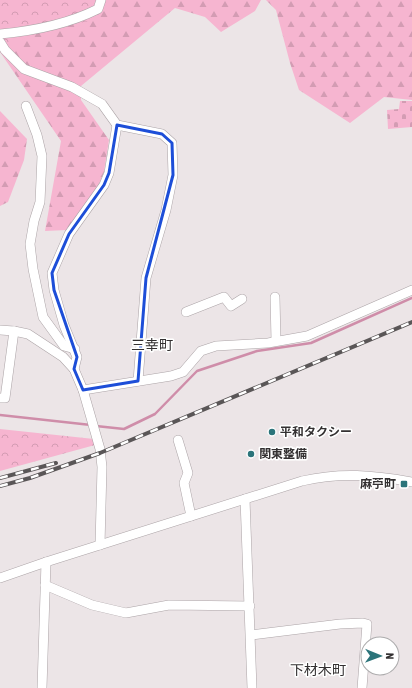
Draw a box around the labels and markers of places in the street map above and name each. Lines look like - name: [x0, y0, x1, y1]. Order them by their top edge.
- place label: 平和タクシー: [280, 425, 352, 439]
- marker: 平和タクシー: [267, 427, 277, 437]
- place label: 関東整備: [259, 447, 307, 461]
- marker: 関東整備: [246, 449, 256, 459]
- place label: 麻苧町: [360, 477, 396, 491]
- marker: 麻苧町: [399, 479, 409, 489]

